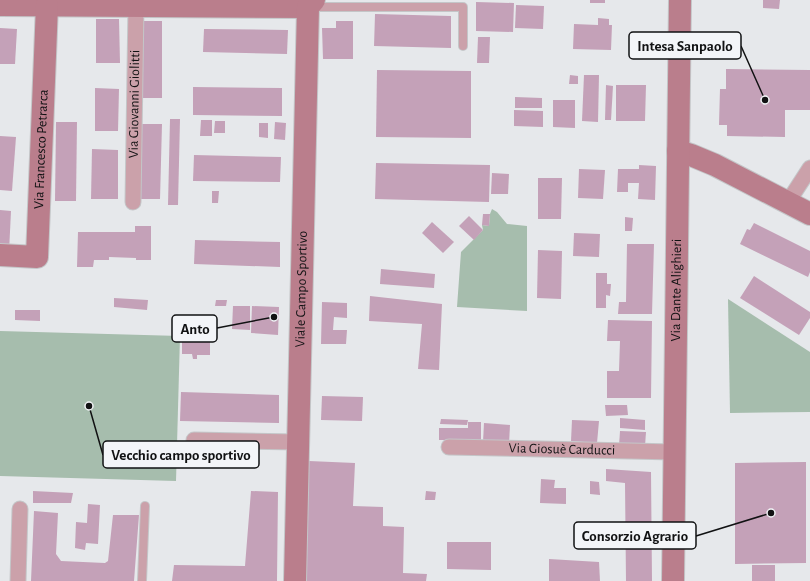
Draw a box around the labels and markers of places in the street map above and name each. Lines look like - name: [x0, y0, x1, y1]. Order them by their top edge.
- callout: Intesa Sanpaolo: [629, 32, 741, 59]
- callout: Anto: [172, 315, 217, 342]
- callout: Vecchio campo sportivo: [103, 441, 259, 468]
- callout: Consorzio Agrario: [574, 522, 696, 549]

